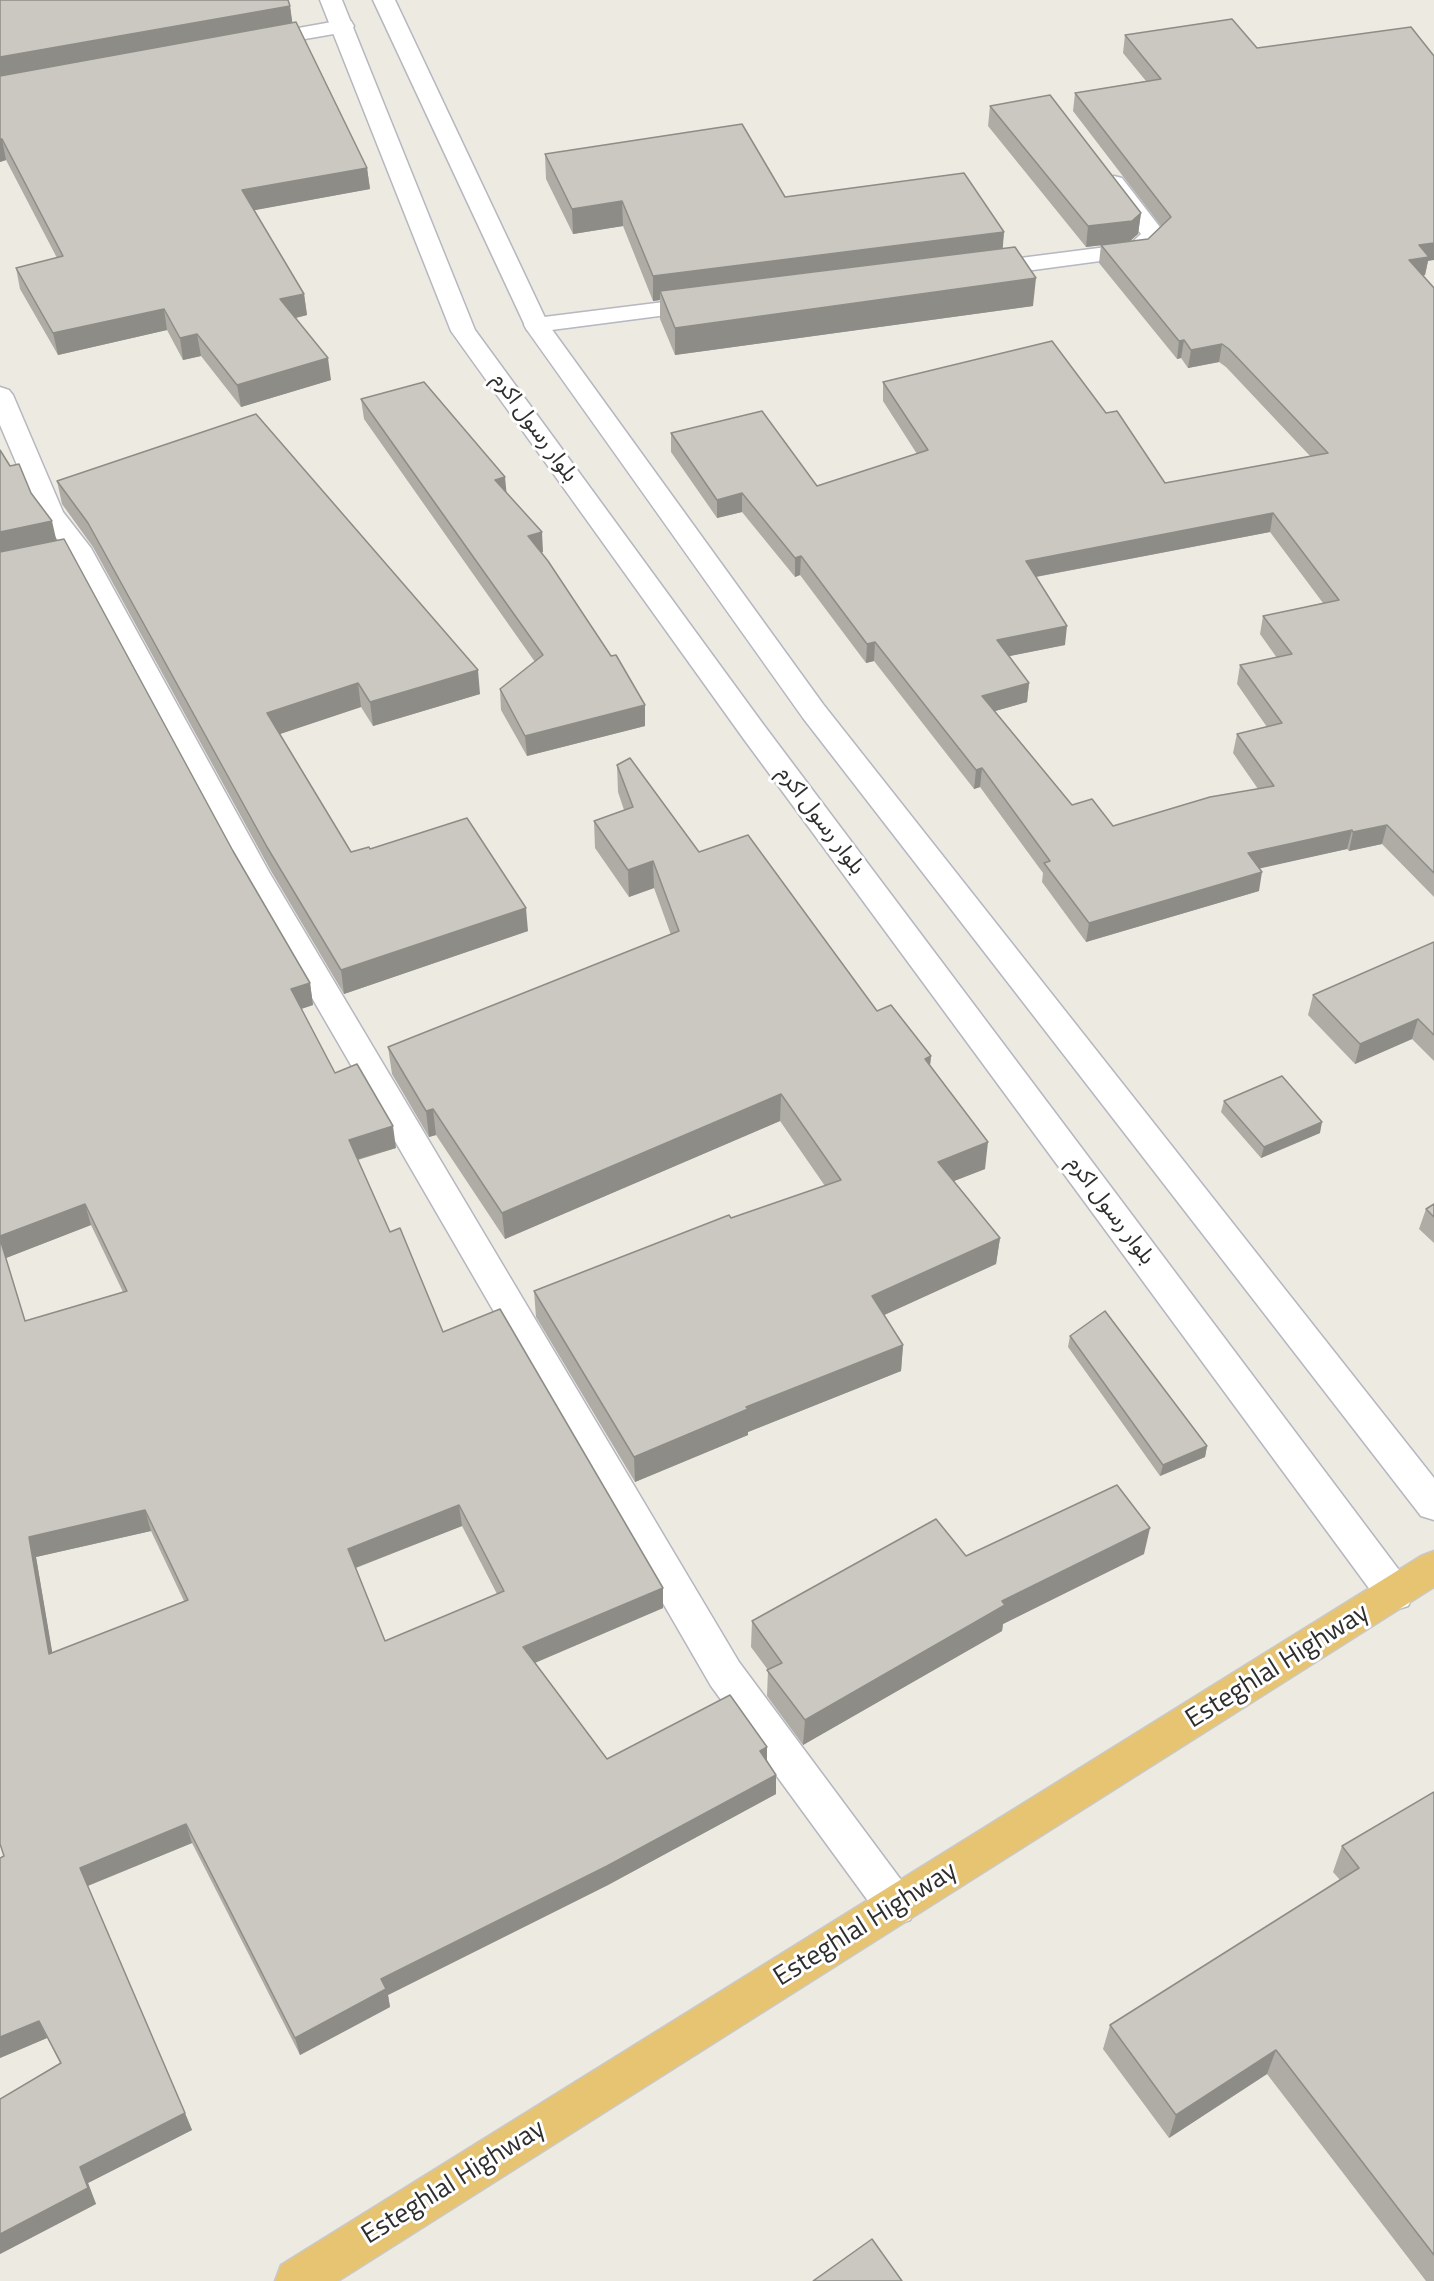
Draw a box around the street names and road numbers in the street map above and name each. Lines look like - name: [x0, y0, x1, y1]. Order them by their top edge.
- street label: بلوار رسول اکرم: [485, 368, 583, 488]
- street label: بلوار رسول اکرم: [771, 762, 869, 880]
- street label: بلوار رسول اکرم: [1061, 1152, 1159, 1270]
- street label: Esteghlal Highway: [1180, 1598, 1376, 1736]
- street label: Esteghlal Highway: [768, 1856, 964, 1994]
- street label: Esteghlal Highway: [356, 2114, 552, 2252]

